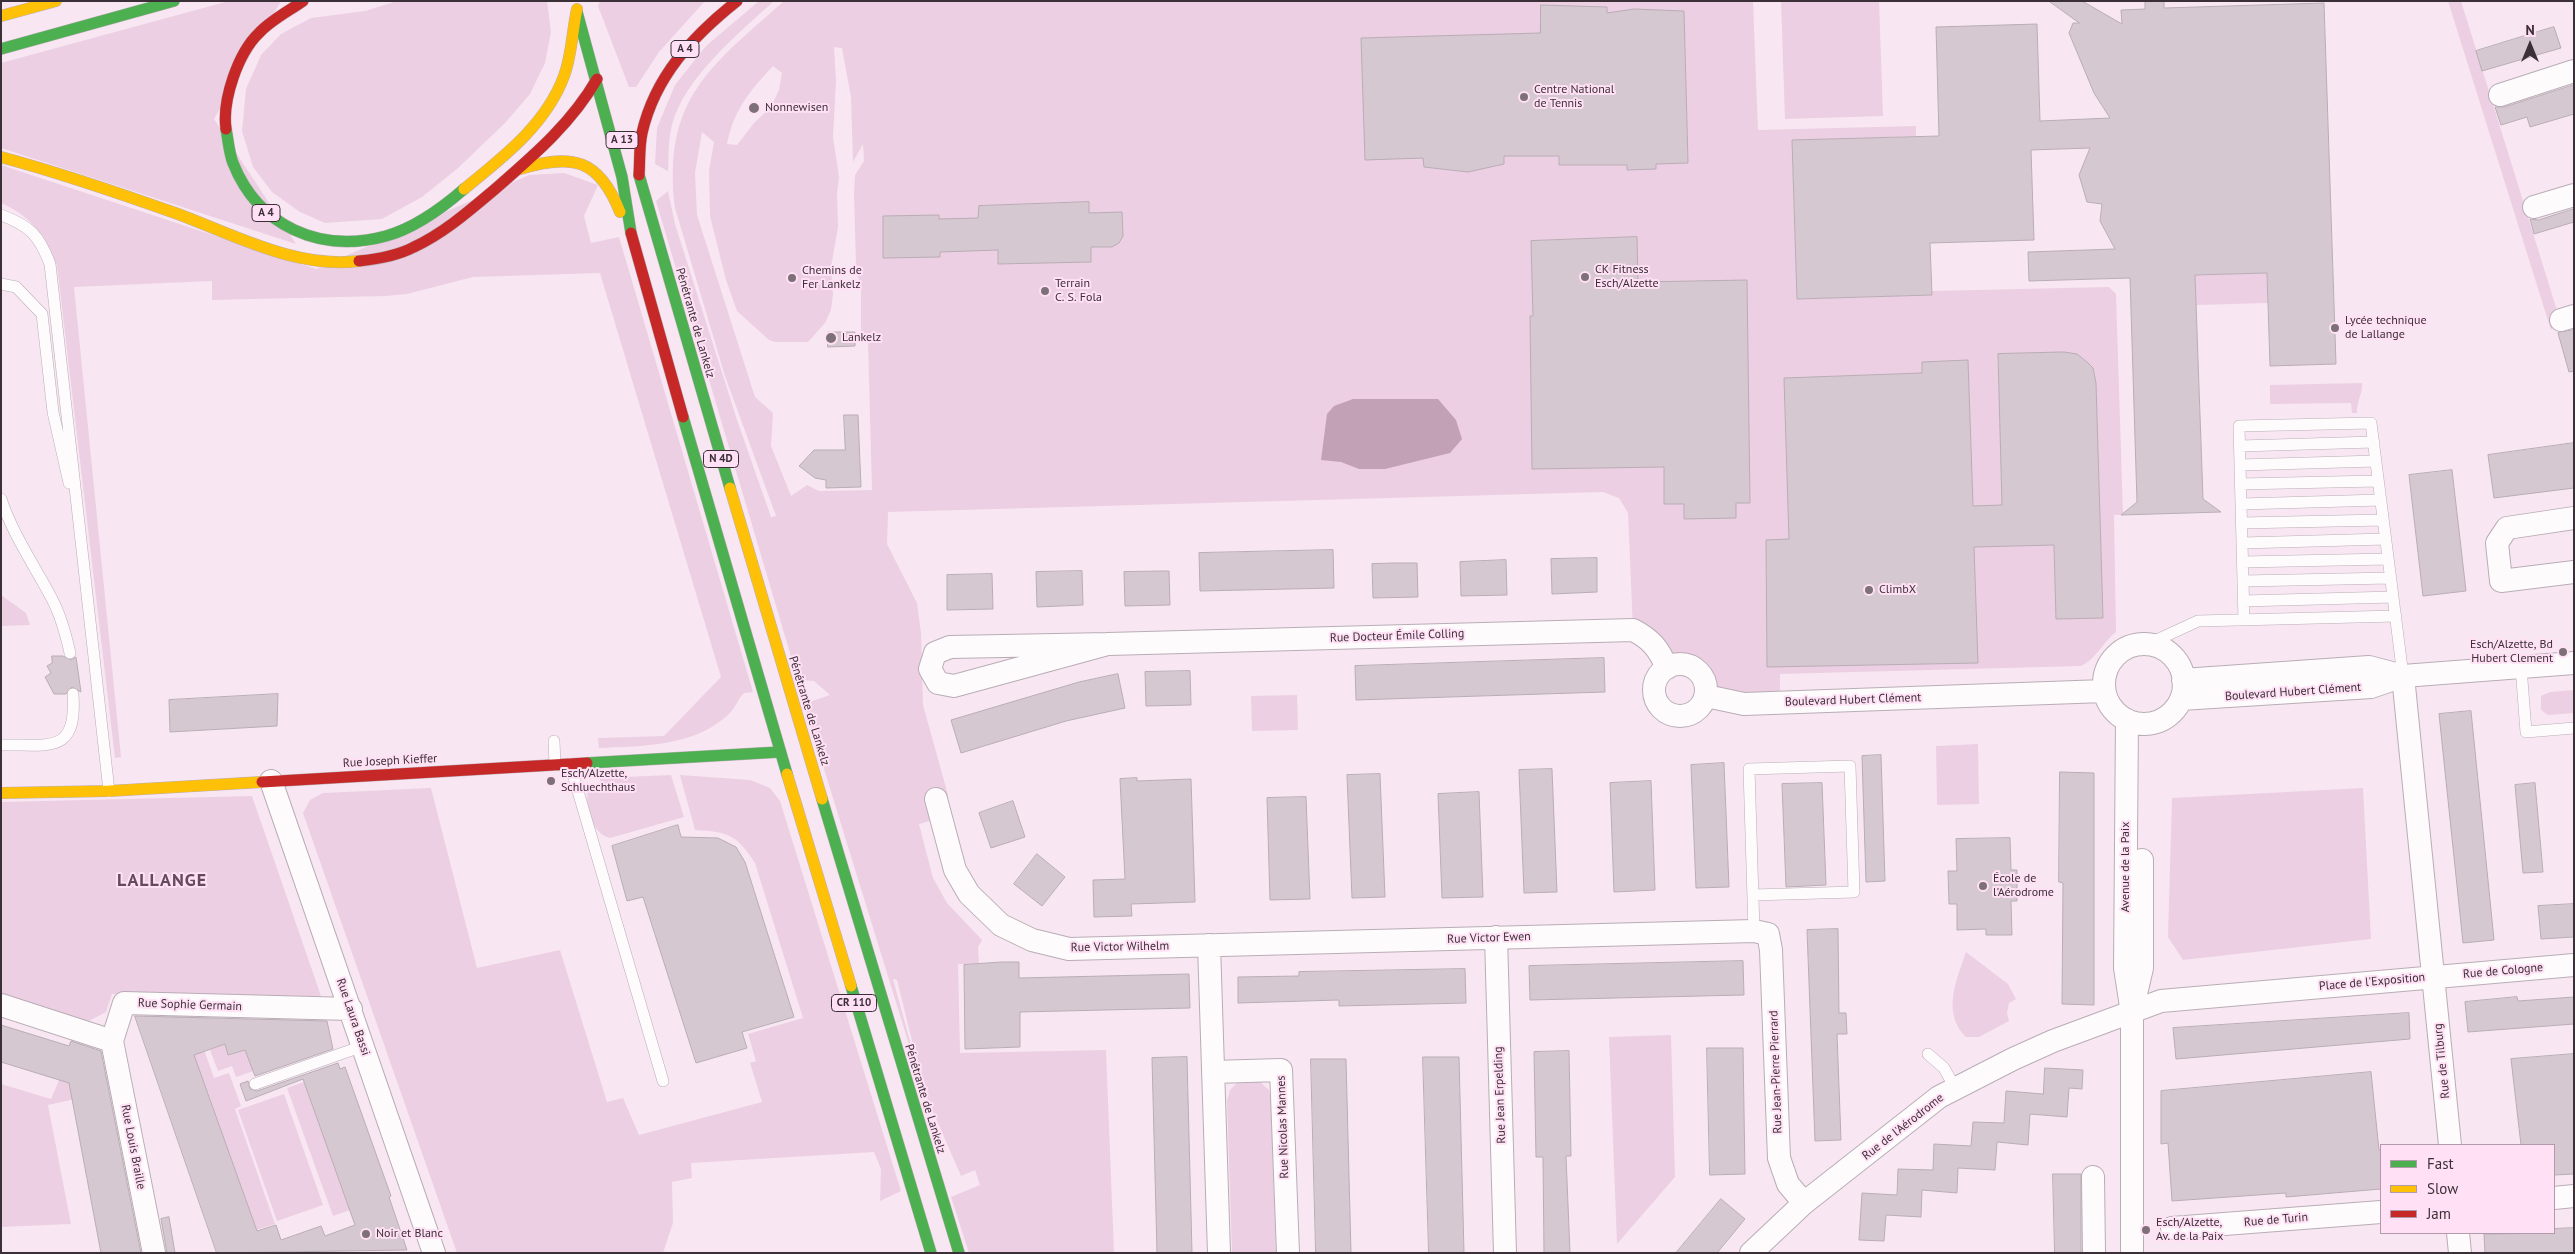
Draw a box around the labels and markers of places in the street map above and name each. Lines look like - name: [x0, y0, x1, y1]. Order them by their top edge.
- place label: Centre National de Tennis: [1534, 83, 1614, 111]
- marker: Centre National de Tennis: [1518, 91, 1530, 103]
- marker: Nonnewisen: [747, 101, 761, 115]
- place label: Nonnewisen: [765, 101, 828, 115]
- place label: CK Fitness Esch/Alzette: [1595, 263, 1659, 291]
- place label: Chemins de Fer Lankelz: [802, 264, 862, 292]
- marker: CK Fitness Esch/Alzette: [1579, 271, 1591, 283]
- marker: Chemins de Fer Lankelz: [786, 272, 798, 284]
- place label: Terrain C. S. Fola: [1055, 277, 1102, 305]
- marker: Terrain C. S. Fola: [1039, 285, 1051, 297]
- place label: Lycée technique de Lallange: [2345, 314, 2427, 342]
- marker: Lycée technique de Lallange: [2329, 322, 2341, 334]
- marker: Lankelz: [824, 331, 838, 345]
- place label: Lankelz: [842, 331, 881, 345]
- place label: ClimbX: [1879, 583, 1916, 597]
- marker: ClimbX: [1863, 584, 1875, 596]
- place label: Esch/Alzette, Bd Hubert Clement: [2470, 638, 2553, 666]
- marker: Esch/Alzette, Bd Hubert Clement: [2557, 646, 2569, 658]
- place label: Esch/Alzette, Schluechthaus: [561, 767, 635, 795]
- marker: Esch/Alzette, Schluechthaus: [545, 775, 557, 787]
- place label: École de l'Aérodrome: [1993, 872, 2054, 900]
- marker: École de l'Aérodrome: [1977, 880, 1989, 892]
- place label: Esch/Alzette, Av. de la Paix: [2156, 1216, 2223, 1244]
- marker: Esch/Alzette, Av. de la Paix: [2140, 1224, 2152, 1236]
- place label: Noir et Blanc: [376, 1227, 443, 1241]
- marker: Noir et Blanc: [360, 1228, 372, 1240]

